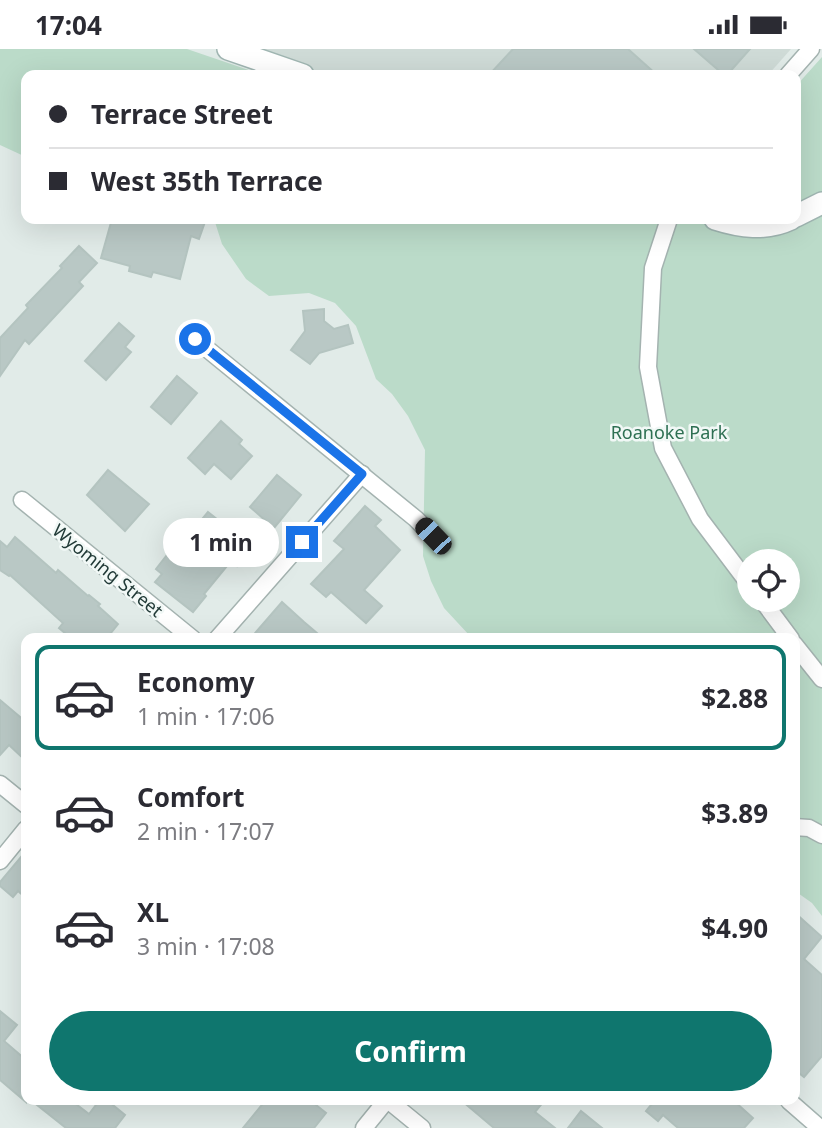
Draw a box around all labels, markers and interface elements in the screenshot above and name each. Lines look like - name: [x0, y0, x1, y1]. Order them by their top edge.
- text: 17:04: [35, 7, 102, 43]
- text: Terrace Street: [91, 96, 273, 132]
- text: West 35th Terrace: [91, 163, 323, 199]
- route start: [179, 323, 211, 355]
- park label: Roanoke Park: [611, 420, 728, 444]
- car: [411, 514, 456, 558]
- callout: 1 min: [162, 517, 278, 567]
- street label: Wyoming Street: [48, 518, 169, 622]
- text: 1 min: [189, 526, 253, 558]
- route end: [286, 526, 318, 558]
- map controls: [737, 549, 800, 612]
- button: locate: [737, 549, 800, 612]
- text: Economy: [137, 664, 255, 700]
- icon: car: [53, 666, 116, 729]
- text: $2.88: [701, 680, 768, 716]
- text: 1 min · 17:06: [137, 700, 275, 732]
- text: Comfort: [137, 779, 245, 815]
- icon: car: [53, 781, 116, 844]
- text: $3.89: [701, 795, 768, 831]
- text: 2 min · 17:07: [137, 815, 275, 847]
- text: XL: [137, 894, 169, 930]
- icon: car: [53, 896, 116, 959]
- text: $4.90: [701, 910, 768, 946]
- text: 3 min · 17:08: [137, 930, 275, 962]
- button: Confirm: [49, 1011, 772, 1091]

